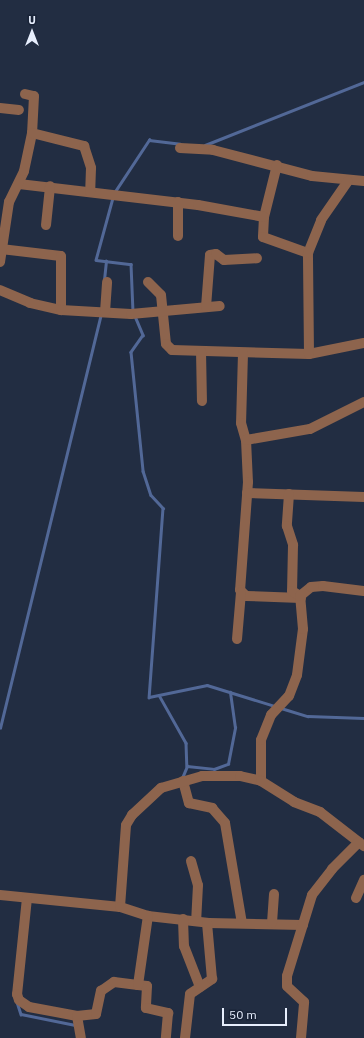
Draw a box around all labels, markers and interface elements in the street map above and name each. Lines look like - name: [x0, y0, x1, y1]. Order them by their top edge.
- north arrow: [12, 12, 52, 52]
- text: U: [28, 13, 36, 27]
- scale bar: [224, 1000, 289, 1026]
- text: 50 m: [229, 1007, 257, 1022]

